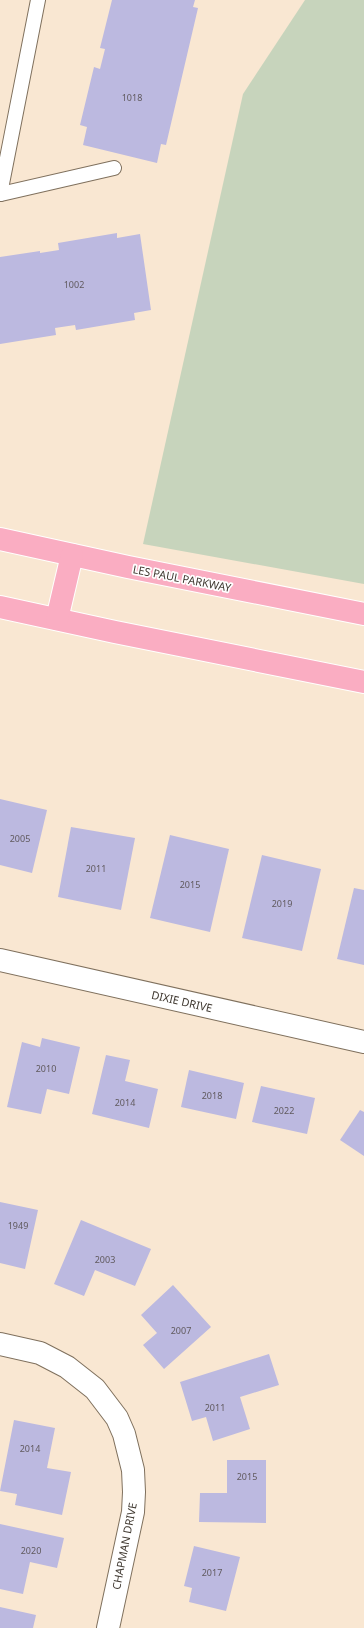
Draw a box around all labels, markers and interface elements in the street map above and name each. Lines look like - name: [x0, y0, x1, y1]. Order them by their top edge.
- house number: 1018: [122, 91, 142, 104]
- house number: 1002: [64, 278, 84, 291]
- street label: LES PAUL PARKWAY: [132, 561, 233, 595]
- house number: 2005: [10, 832, 30, 845]
- house number: 2011: [86, 862, 106, 875]
- house number: 2015: [180, 878, 200, 891]
- house number: 2019: [272, 897, 292, 910]
- street label: DIXIE DRIVE: [150, 987, 214, 1015]
- house number: 2010: [36, 1062, 56, 1075]
- house number: 2018: [202, 1089, 222, 1102]
- house number: 2014: [115, 1096, 135, 1109]
- house number: 2022: [274, 1104, 294, 1117]
- house number: 1949: [8, 1219, 28, 1232]
- house number: 2003: [95, 1253, 115, 1266]
- house number: 2007: [171, 1324, 191, 1337]
- house number: 2011: [205, 1401, 225, 1414]
- house number: 2014: [20, 1442, 40, 1455]
- house number: 2015: [237, 1470, 257, 1483]
- street label: CHAPMAN DRIVE: [108, 1501, 140, 1591]
- house number: 2020: [21, 1544, 41, 1557]
- house number: 2017: [202, 1566, 222, 1579]

